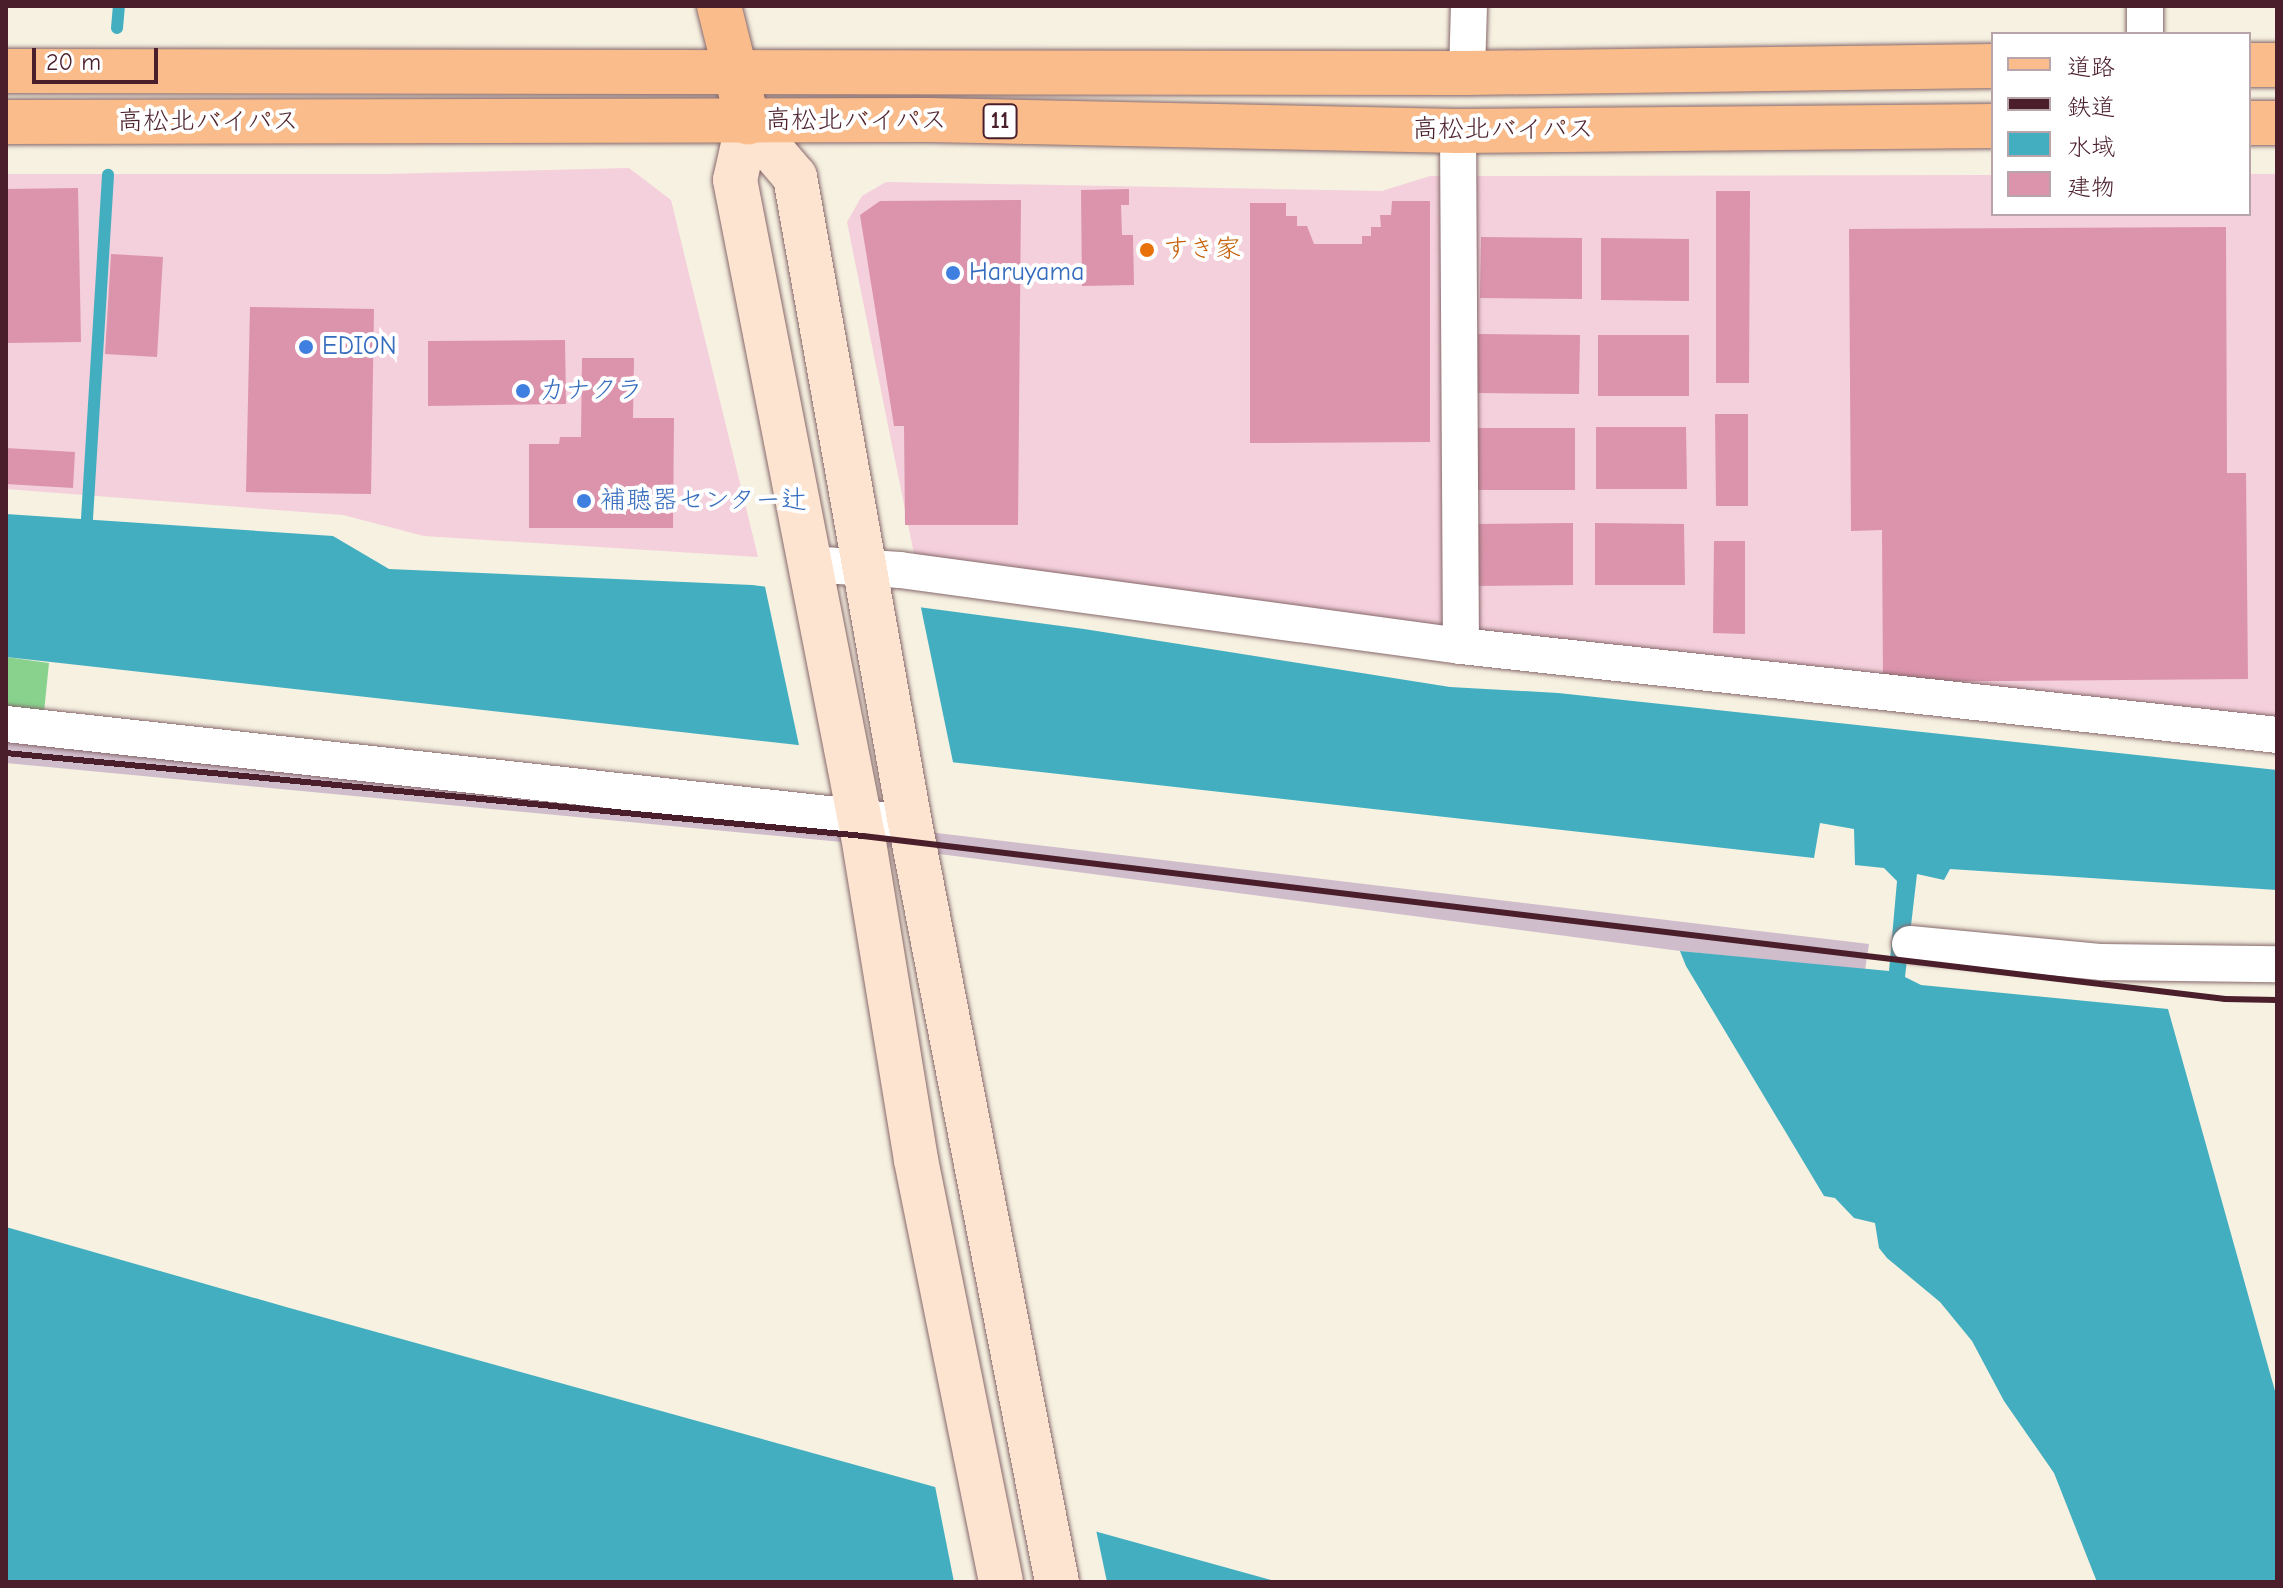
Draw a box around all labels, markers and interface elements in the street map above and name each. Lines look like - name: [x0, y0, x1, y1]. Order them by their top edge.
- scale bar: [36, 32, 162, 82]
- legend: [1991, 32, 2251, 216]
- text: 20 m: [46, 48, 101, 76]
- text: 道路: [2067, 53, 2115, 81]
- text: 鉄道: [2067, 93, 2115, 121]
- road number: 11: [982, 101, 1018, 141]
- street label: 高松北バイパス: [765, 105, 947, 137]
- street label: 高松北バイパス: [117, 106, 299, 138]
- street label: 高松北バイパス: [1412, 114, 1594, 146]
- text: 水域: [2067, 133, 2115, 161]
- text: 建物: [2067, 173, 2115, 201]
- place label: すき家: [1163, 234, 1241, 266]
- marker: すき家: [1138, 241, 1156, 259]
- place label: Haruyama: [969, 257, 1084, 289]
- marker: Haruyama: [944, 264, 962, 282]
- place label: EDION: [322, 331, 397, 363]
- marker: EDION: [297, 338, 315, 356]
- place label: カナクラ: [539, 375, 643, 407]
- marker: カナクラ: [514, 382, 532, 400]
- place label: 補聴器センター辻: [600, 485, 808, 517]
- marker: 補聴器センター辻: [575, 492, 593, 510]

